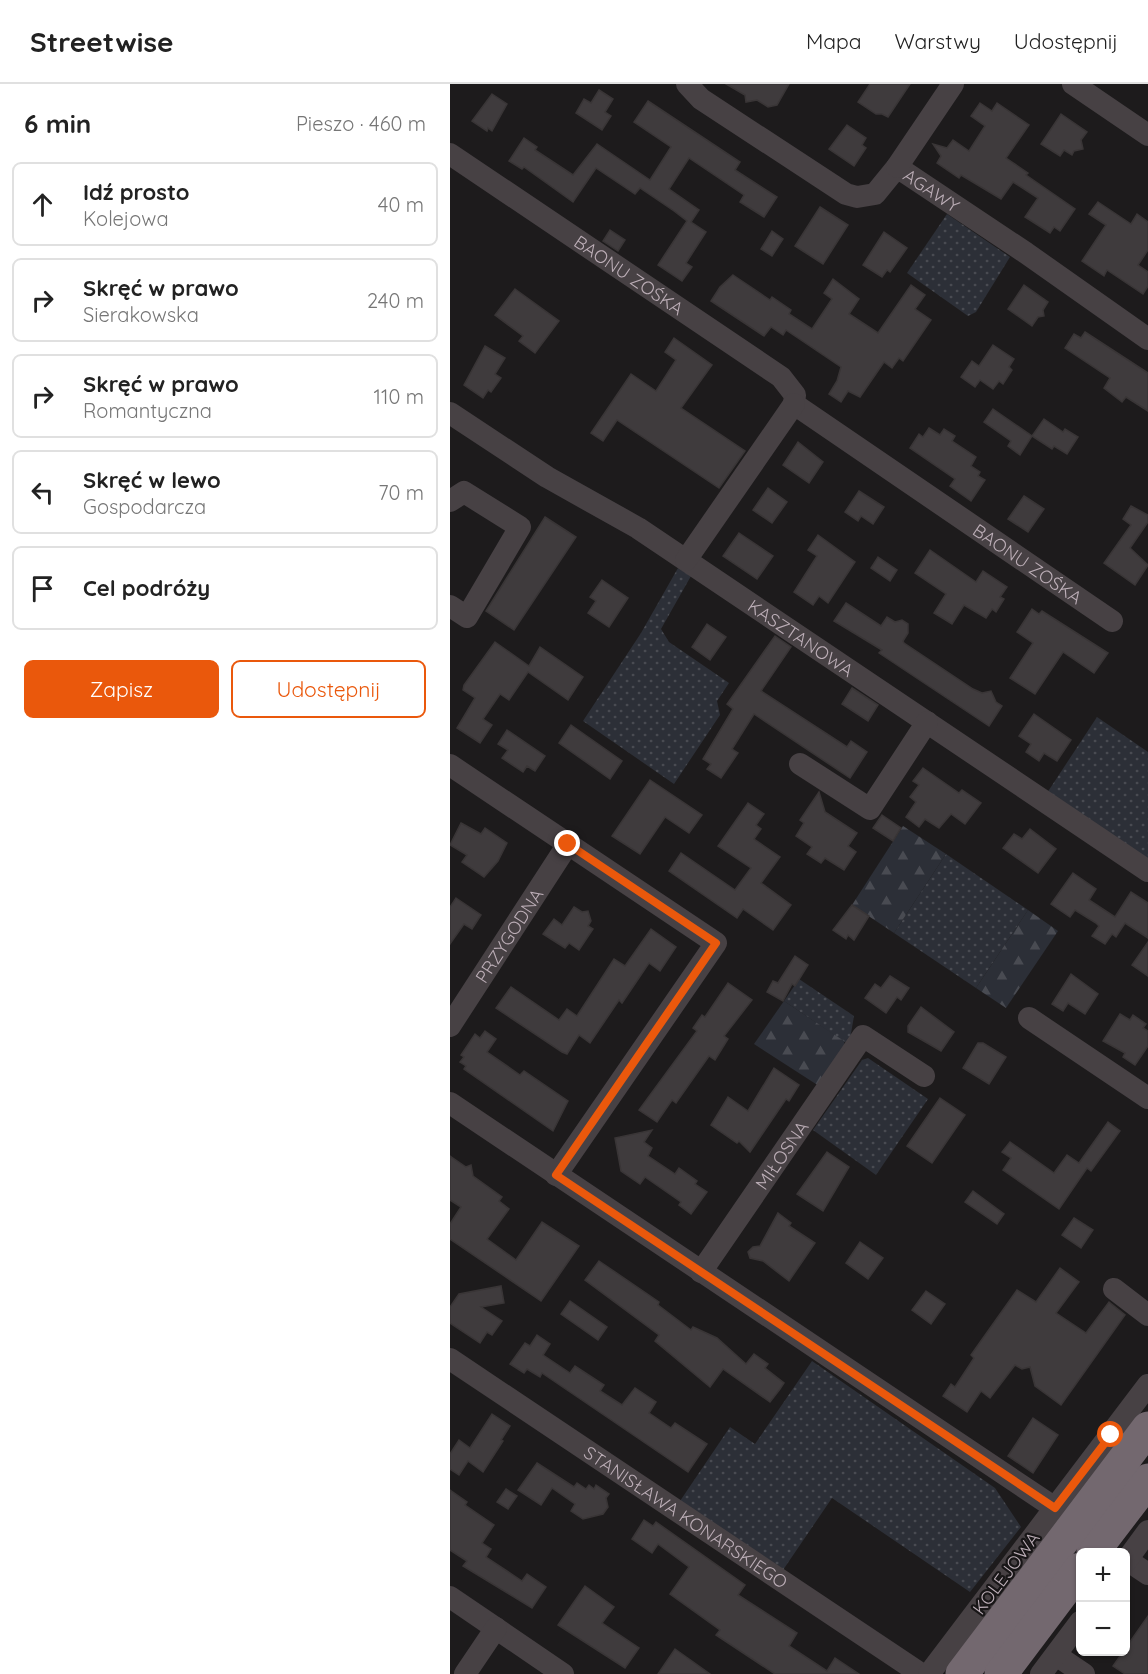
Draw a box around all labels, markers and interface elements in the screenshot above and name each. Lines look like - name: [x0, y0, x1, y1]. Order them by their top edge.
- text: Streetwise: [30, 24, 173, 59]
- text: Mapa: [806, 28, 861, 54]
- text: Warstwy: [894, 28, 981, 54]
- text: Udostępnij: [1014, 28, 1118, 54]
- text: 6 min: [24, 107, 91, 140]
- text: Pieszo · 460 m: [296, 111, 426, 136]
- street label: AGAWY: [899, 163, 964, 217]
- text: Idź prosto: [83, 178, 190, 206]
- icon: ahead: [26, 188, 59, 221]
- text: 40 m: [378, 192, 424, 217]
- text: Kolejowa: [83, 206, 169, 231]
- street label: BAONU ZOŚKA: [570, 230, 689, 320]
- text: Skręć w prawo: [83, 274, 239, 302]
- icon: right: [26, 284, 59, 317]
- text: 240 m: [367, 288, 424, 313]
- text: Sierakowska: [83, 302, 199, 327]
- text: Skręć w prawo: [83, 370, 239, 398]
- icon: right: [26, 380, 59, 413]
- text: 110 m: [374, 384, 424, 409]
- text: Romantyczna: [83, 398, 212, 423]
- text: Skręć w lewo: [83, 466, 221, 494]
- icon: left: [26, 476, 59, 509]
- text: 70 m: [378, 480, 424, 505]
- text: Gospodarcza: [83, 494, 206, 519]
- street label: BAONU ZOŚKA: [969, 518, 1087, 609]
- icon: arrive: [26, 572, 59, 605]
- text: Cel podróży: [83, 574, 210, 602]
- street label: KASZTANOWA: [744, 594, 859, 682]
- button: Zapisz: [24, 660, 219, 718]
- button: Udostępnij: [231, 660, 426, 718]
- route end: [554, 830, 580, 856]
- street label: PRZYGODNA: [470, 884, 548, 987]
- street label: MIŁOSNA: [750, 1116, 813, 1194]
- route start: [1097, 1421, 1123, 1447]
- street label: STANISŁAWA KONARSKIEGO: [580, 1441, 792, 1593]
- street label: KOLEJOWA: [967, 1527, 1045, 1619]
- map controls: [1076, 1548, 1130, 1656]
- button: +: [1076, 1548, 1130, 1602]
- button: −: [1076, 1602, 1130, 1656]

